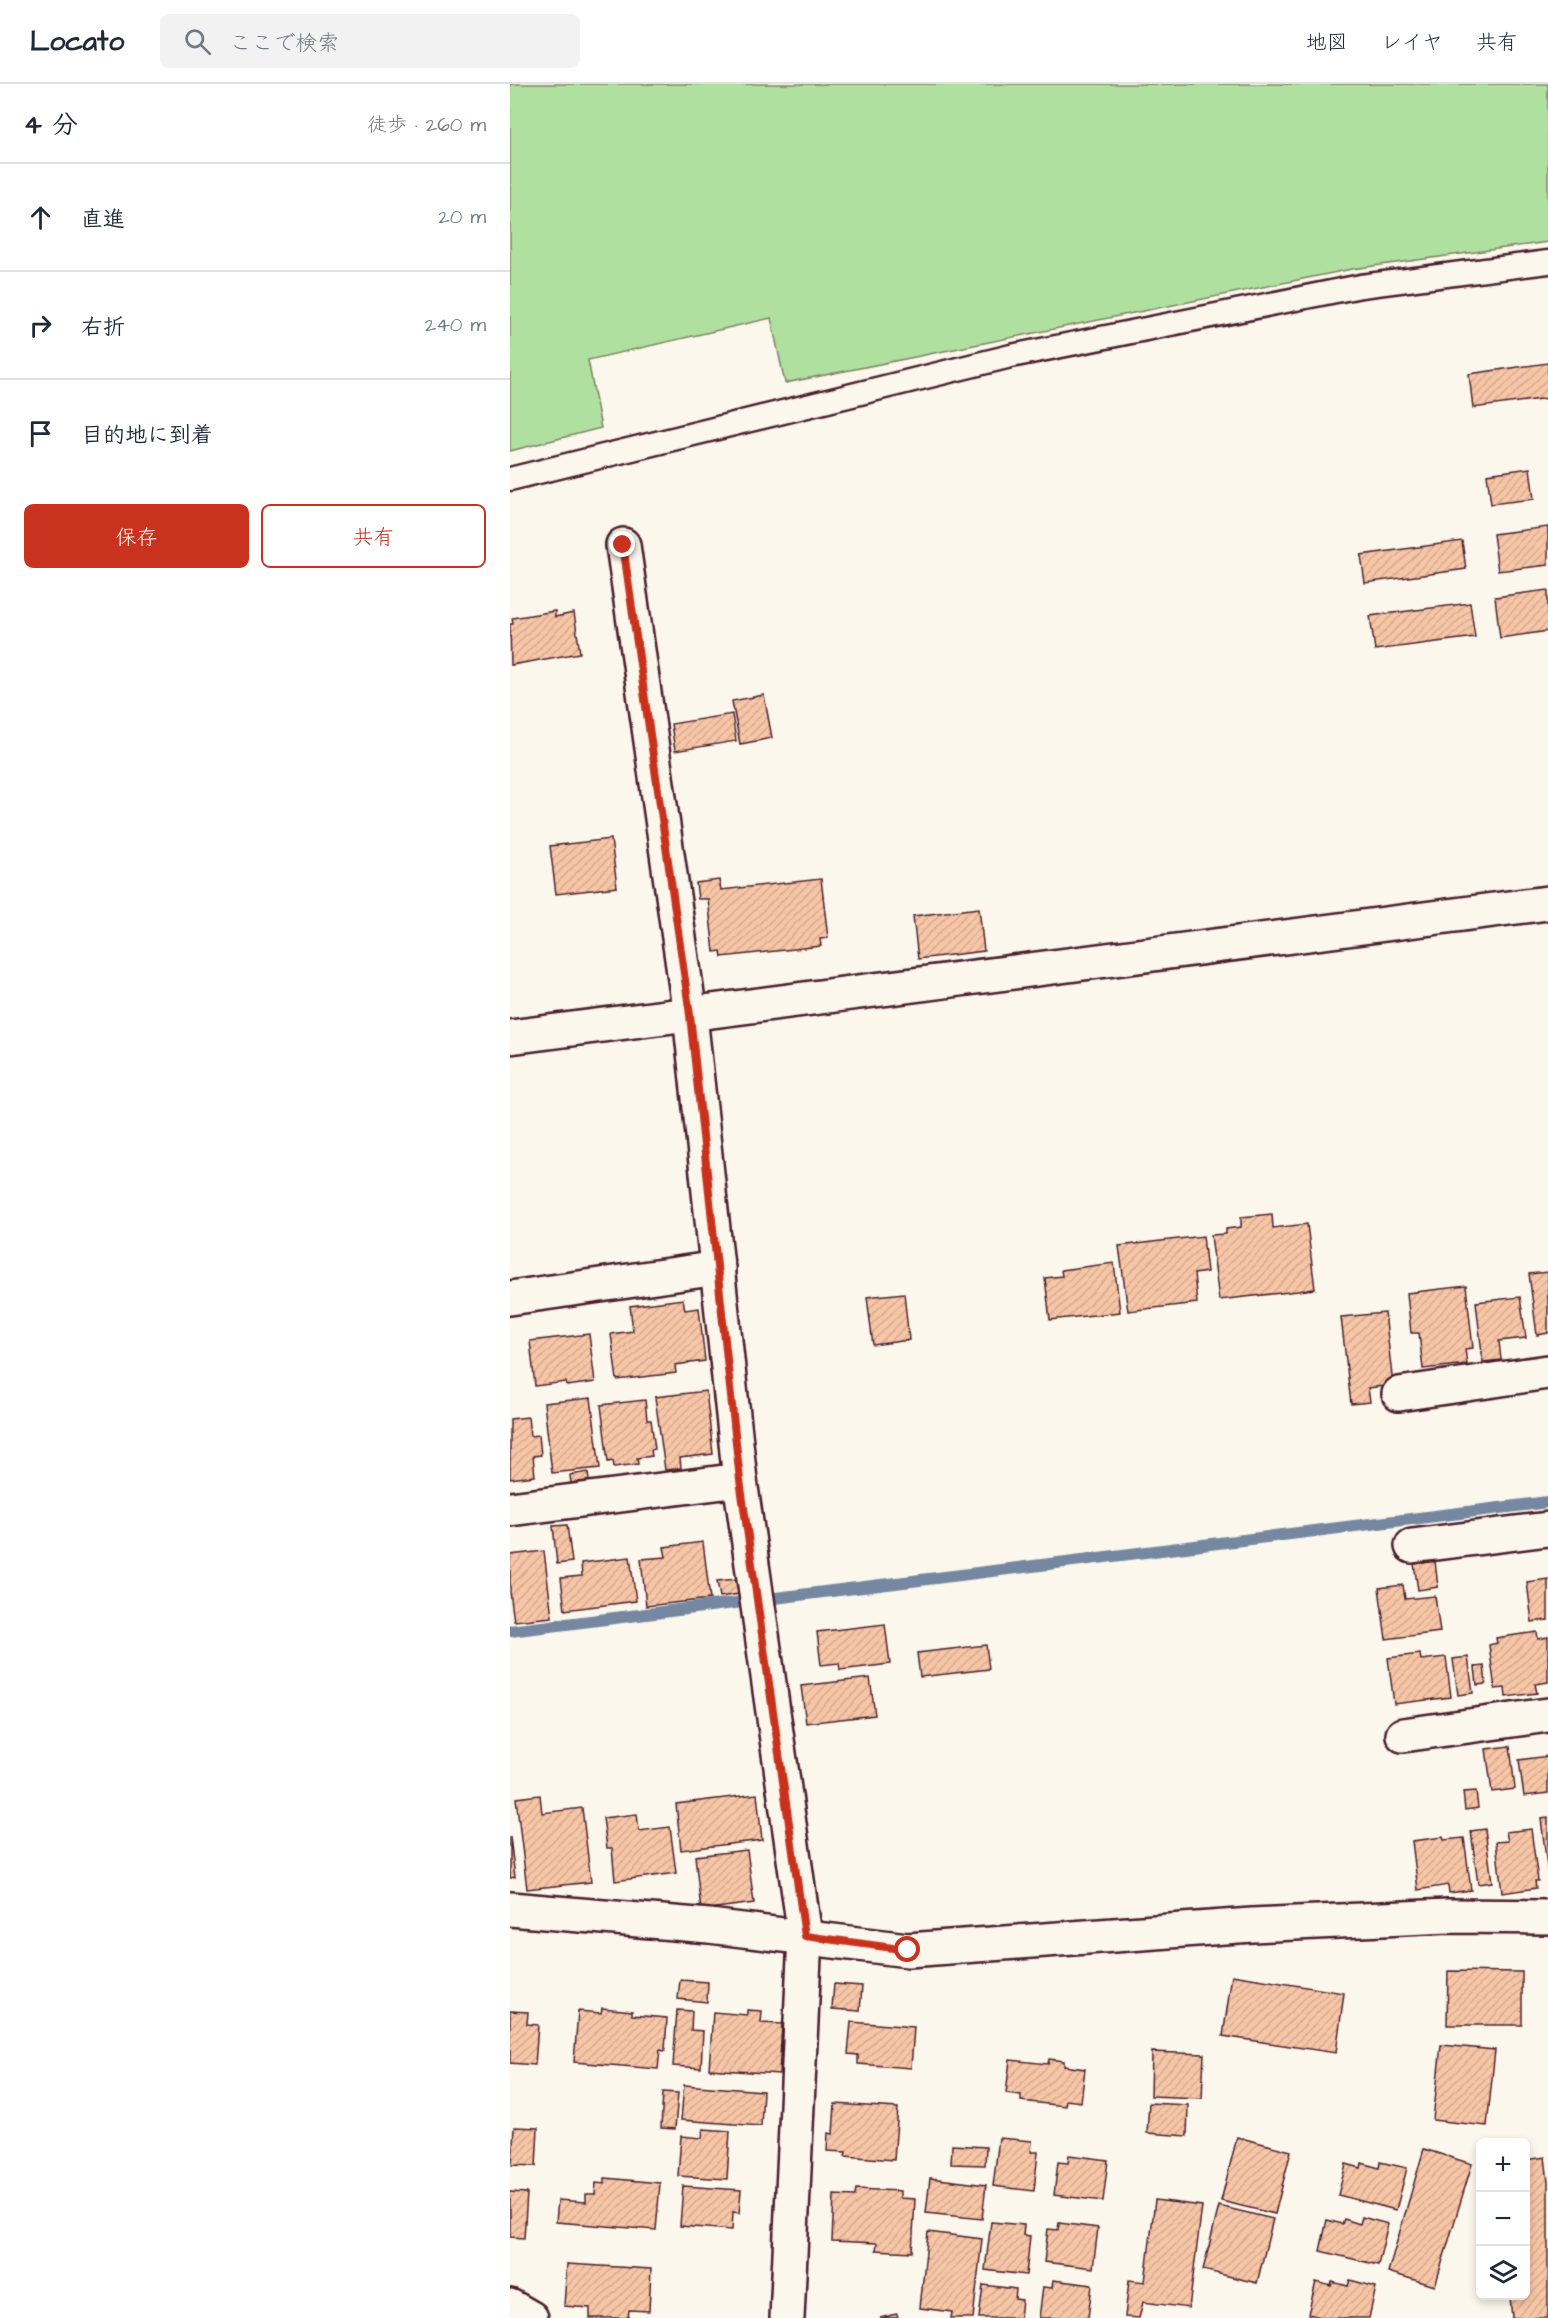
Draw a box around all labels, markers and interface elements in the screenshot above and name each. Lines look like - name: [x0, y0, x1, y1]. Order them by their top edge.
- search box: [160, 14, 580, 68]
- text: Locato: [30, 22, 124, 61]
- icon: search: [181, 25, 214, 58]
- text: ここで検索: [229, 28, 339, 59]
- text: 地図: [1306, 28, 1348, 57]
- text: レイヤ: [1381, 28, 1443, 57]
- text: 共有: [1476, 28, 1518, 57]
- text: 4 分: [24, 107, 78, 143]
- text: 徒歩 · 260 m: [367, 111, 486, 139]
- icon: ahead: [24, 201, 57, 234]
- text: 20 m: [438, 203, 486, 231]
- text: 直進: [81, 204, 125, 235]
- icon: right: [24, 309, 57, 342]
- text: 240 m: [425, 311, 486, 339]
- text: 右折: [81, 312, 125, 343]
- icon: arrive: [24, 417, 57, 450]
- text: 目的地に到着: [81, 420, 213, 451]
- button: 保存: [24, 504, 249, 568]
- button: 共有: [261, 504, 486, 568]
- route end: [609, 531, 635, 557]
- route start: [894, 1936, 920, 1962]
- map controls: [1476, 2138, 1530, 2300]
- button: +: [1476, 2138, 1530, 2192]
- button: −: [1476, 2192, 1530, 2246]
- button: layers: [1476, 2246, 1530, 2300]

